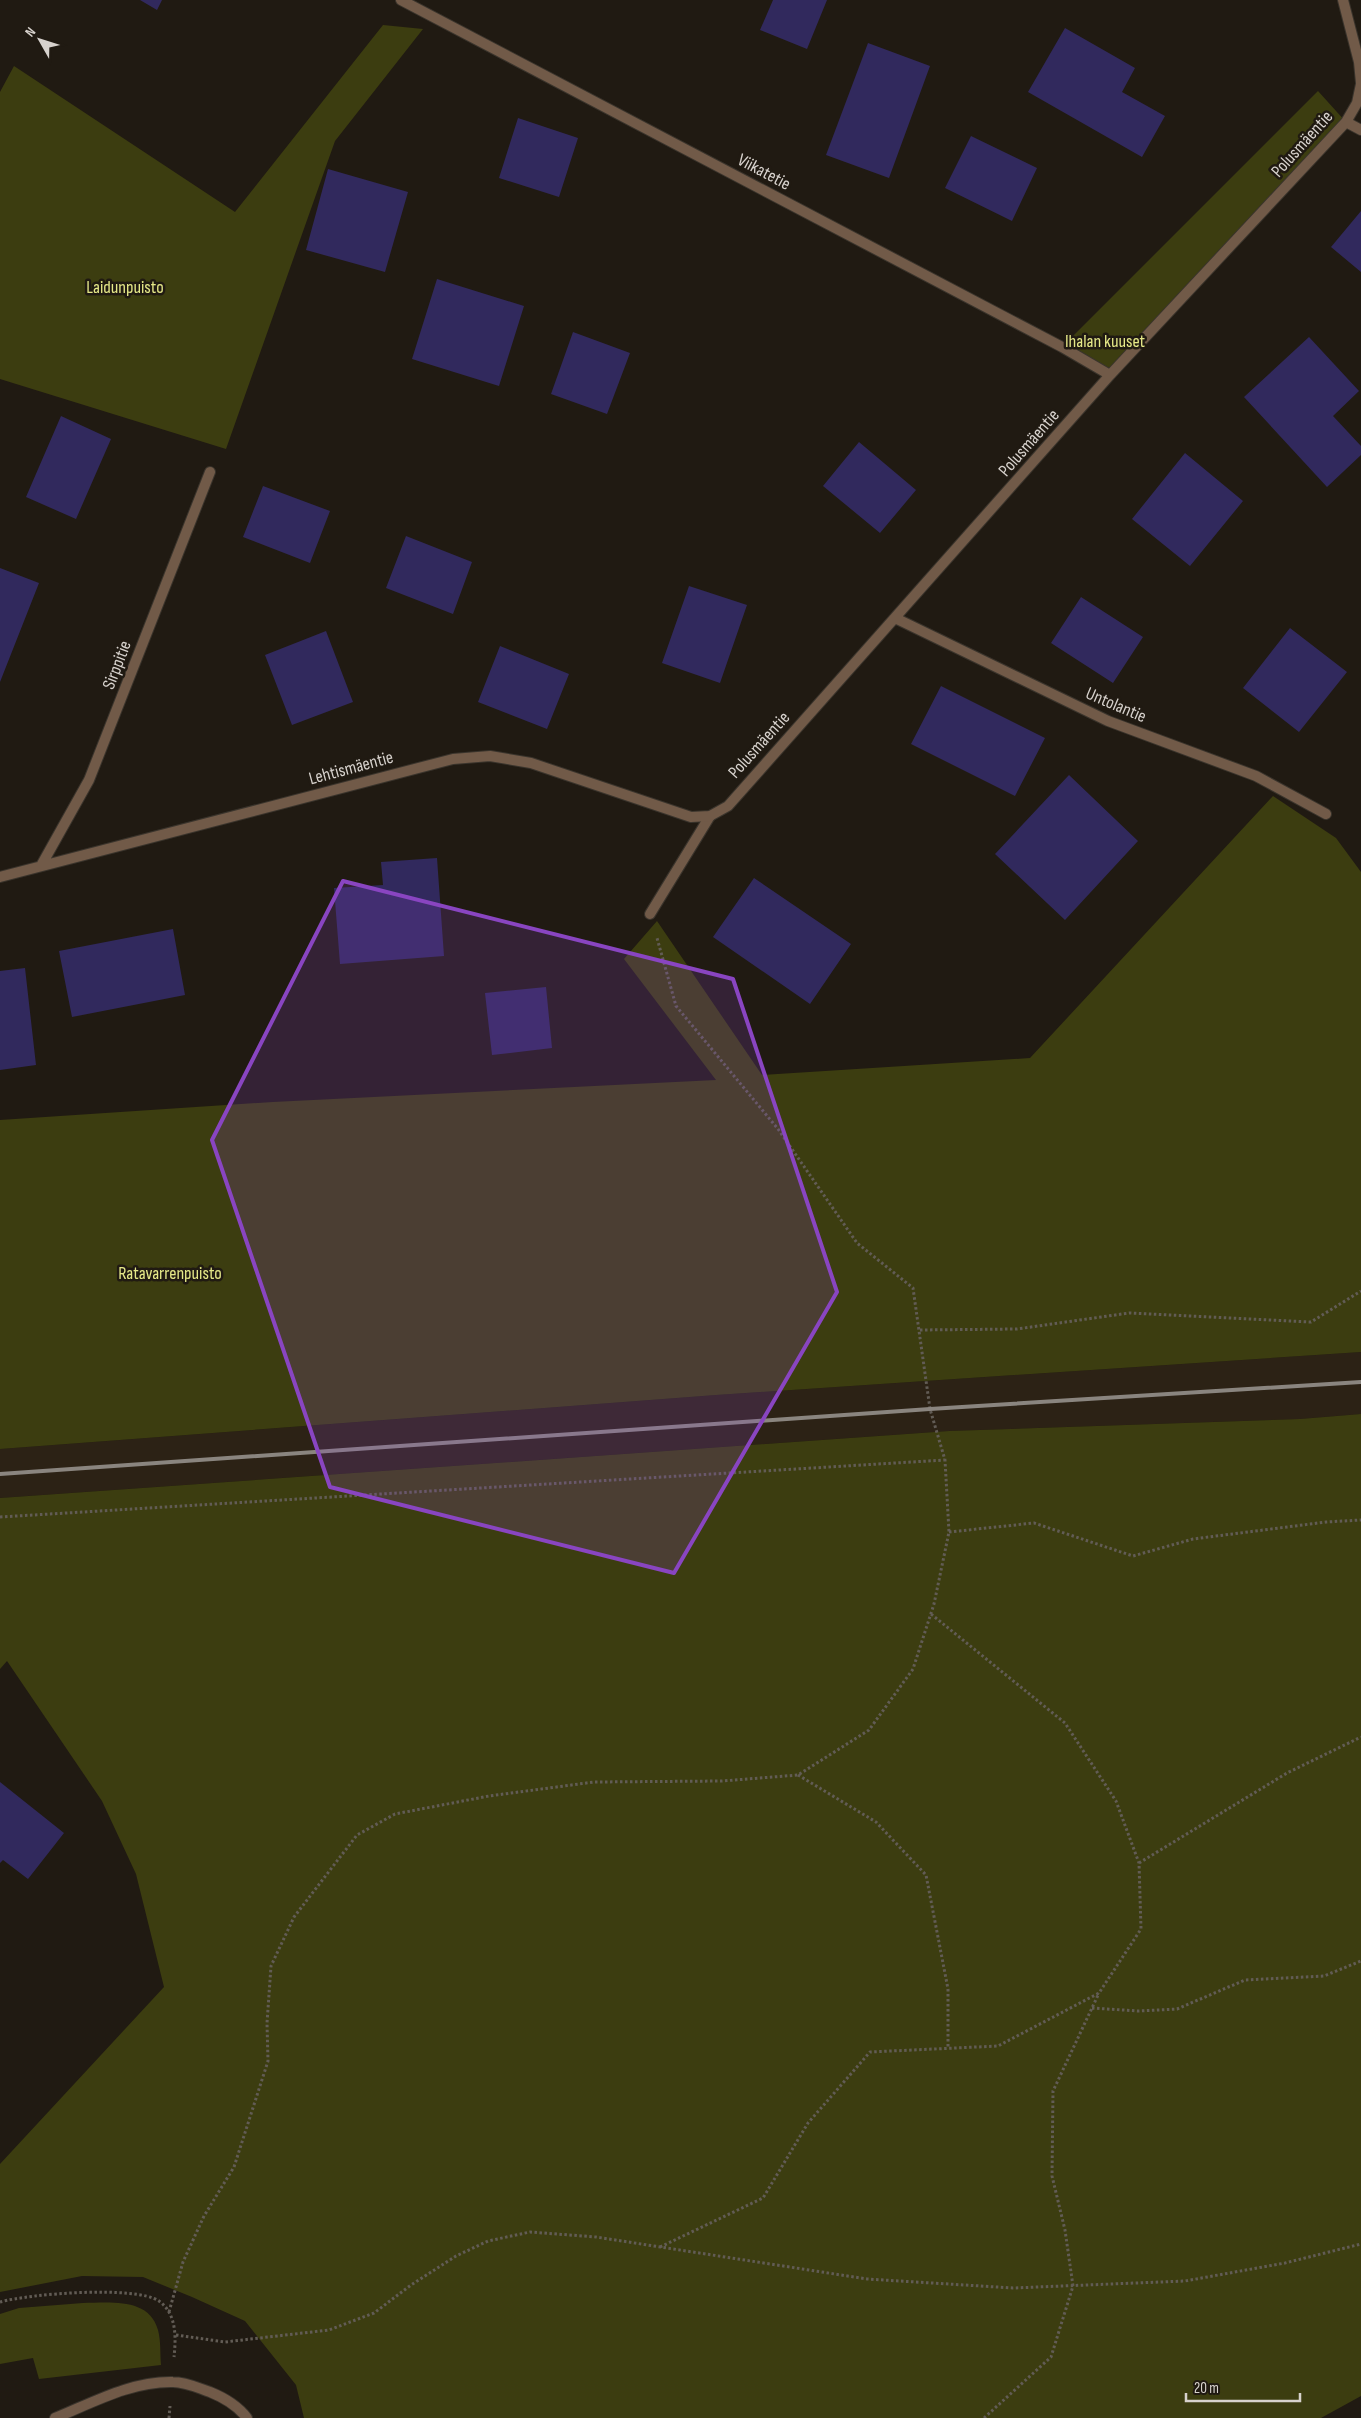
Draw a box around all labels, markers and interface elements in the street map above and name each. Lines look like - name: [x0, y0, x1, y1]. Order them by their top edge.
- north arrow: [15, 15, 65, 65]
- text: N: [21, 24, 39, 40]
- street label: Polusmäentie: [1267, 106, 1337, 182]
- street label: Viikatetie: [734, 149, 794, 195]
- park label: Laidunpuisto: [86, 277, 164, 298]
- park label: Ihalan kuuset: [1065, 331, 1146, 352]
- street label: Polusmäentie: [994, 405, 1064, 481]
- street label: Sirppitie: [98, 638, 136, 692]
- street label: Untolantie: [1083, 683, 1149, 727]
- street label: Polusmäentie: [724, 707, 794, 783]
- street label: Lehtismäentie: [307, 747, 395, 789]
- park label: Ratavarrenpuisto: [118, 1263, 222, 1284]
- scale bar: [1186, 2370, 1300, 2402]
- text: 20 m: [1194, 2379, 1219, 2398]

